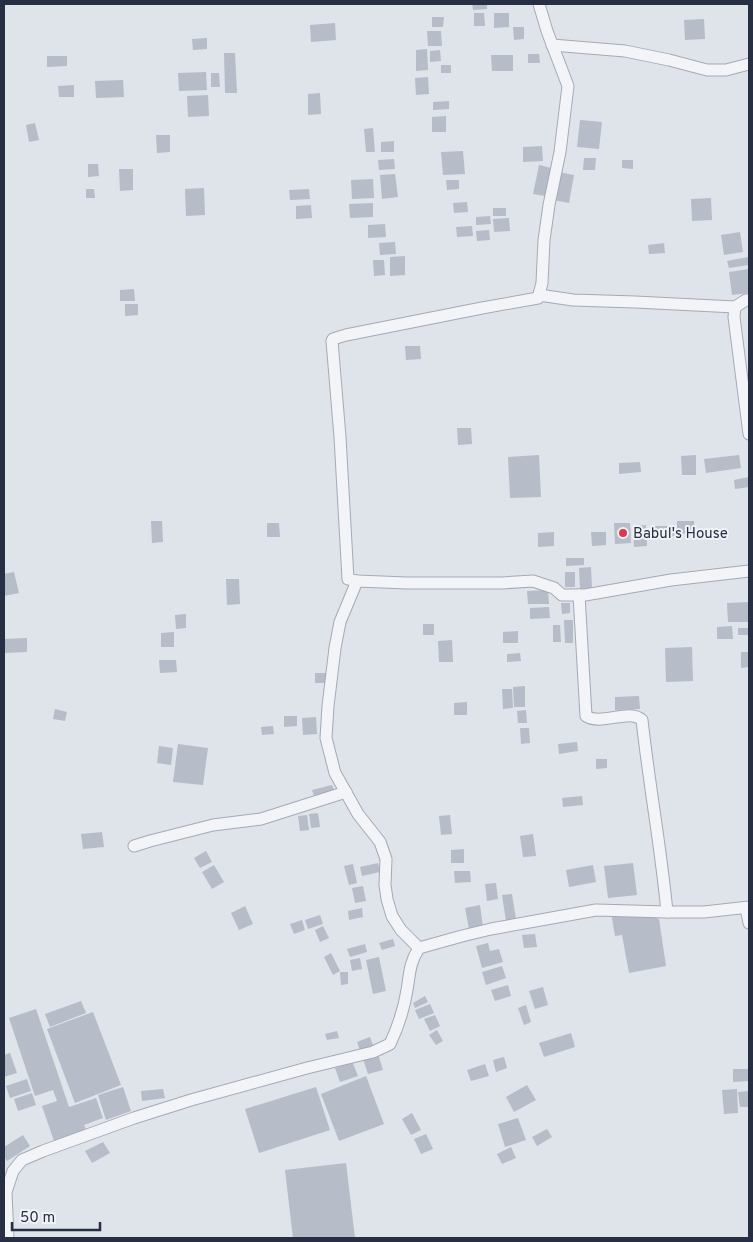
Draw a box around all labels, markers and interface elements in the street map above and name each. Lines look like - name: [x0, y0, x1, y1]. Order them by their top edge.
- place label: Babul's House: [633, 525, 728, 544]
- marker: Babul's House: [617, 527, 629, 539]
- scale bar: [12, 1200, 100, 1232]
- text: 50 m: [20, 1209, 55, 1228]

